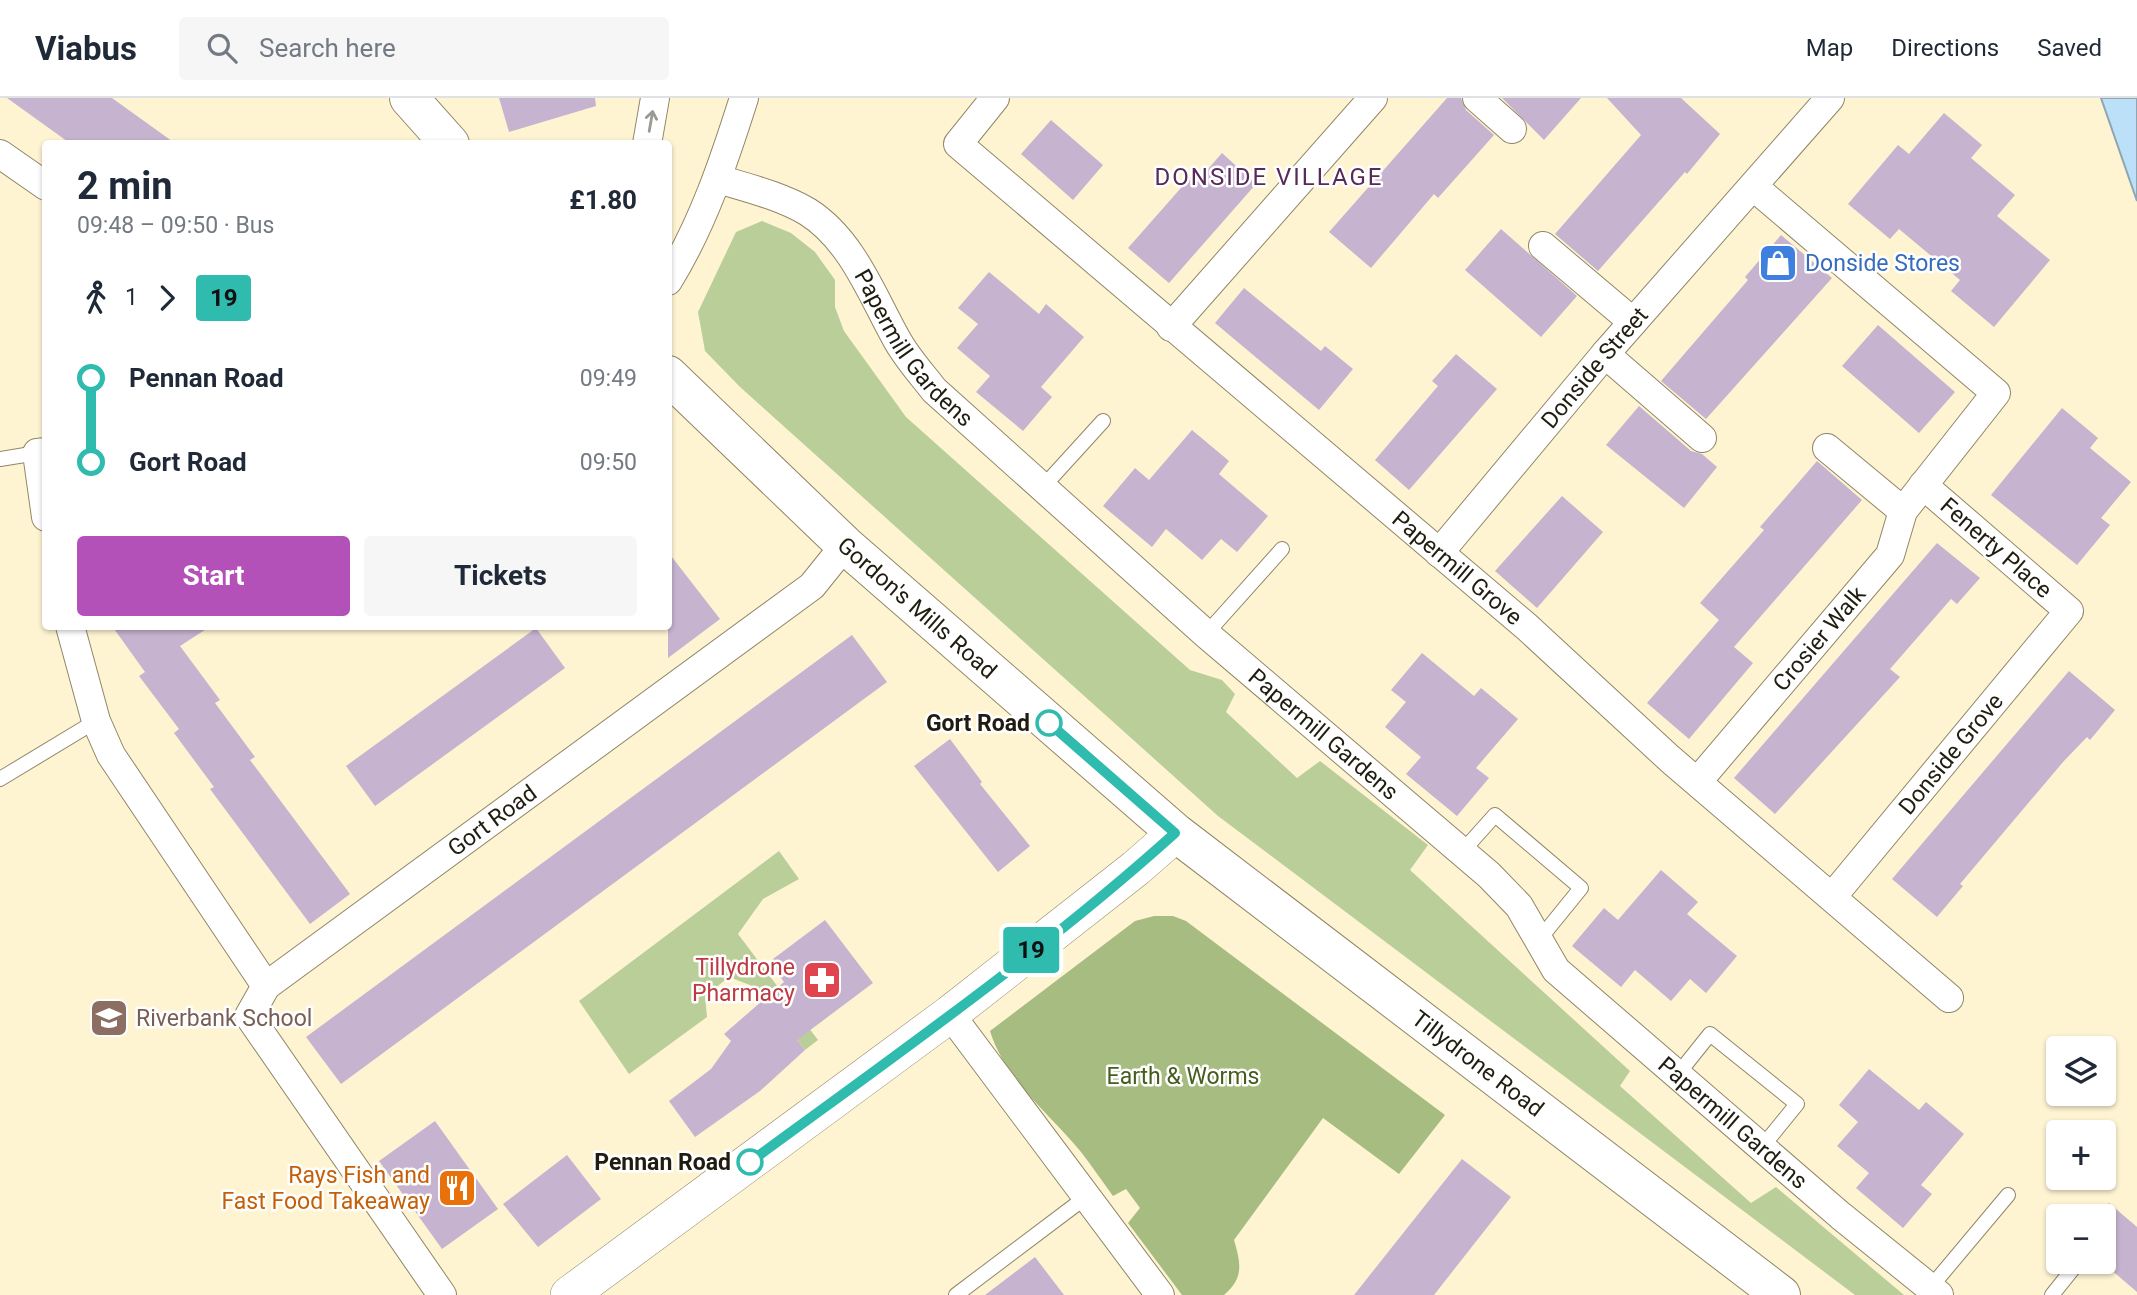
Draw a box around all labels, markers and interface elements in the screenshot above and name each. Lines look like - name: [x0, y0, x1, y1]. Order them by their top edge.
- search box: [179, 17, 669, 80]
- text: Viabus: [35, 29, 137, 68]
- icon: search: [203, 29, 241, 67]
- text: Search here: [259, 33, 396, 63]
- text: Map: [1806, 34, 1853, 62]
- text: Directions: [1891, 34, 1999, 62]
- text: Saved: [2037, 34, 2102, 62]
- one-way arrow: [645, 110, 658, 133]
- district label: DONSIDE VILLAGE: [1155, 163, 1383, 191]
- text: 2 min: [77, 164, 173, 208]
- text: £1.80: [569, 185, 637, 215]
- text: 09:48 – 09:50 · Bus: [77, 212, 274, 239]
- shop icon: Donside Stores: [1757, 242, 1799, 284]
- place label: Donside Stores: [1805, 250, 1960, 277]
- street label: Papermill Gardens: [849, 265, 979, 432]
- icon: walk: [77, 279, 115, 317]
- icon: forward: [148, 279, 186, 317]
- text: 1: [125, 284, 138, 311]
- text: 19: [210, 284, 237, 312]
- street label: Donside Street: [1536, 302, 1653, 433]
- text: Pennan Road: [129, 363, 284, 393]
- text: 09:49: [580, 365, 637, 392]
- text: Gort Road: [129, 447, 247, 477]
- text: 09:50: [580, 449, 637, 476]
- street label: Fenerty Place: [1935, 492, 2057, 604]
- street label: Papermill Grove: [1387, 505, 1528, 631]
- street label: Gordon's Mills Road: [832, 531, 1002, 684]
- button: Start: [77, 536, 350, 616]
- button: Tickets: [364, 536, 637, 616]
- street label: Crosier Walk: [1767, 580, 1871, 696]
- street label: Papermill Gardens: [1243, 663, 1404, 805]
- street label: Donside Grove: [1893, 688, 2009, 820]
- place label: Gort Road: [926, 710, 1030, 737]
- marker: Gort Road: [1036, 710, 1062, 736]
- street label: Gort Road: [442, 779, 542, 862]
- line badge: 19: [1000, 927, 1062, 973]
- text: 19: [1017, 936, 1045, 964]
- place label: Tillydrone Pharmacy: [692, 954, 795, 1007]
- pharmacy icon: Tillydrone Pharmacy: [801, 959, 843, 1001]
- school or university icon: Riverbank School: [88, 997, 130, 1039]
- place label: Riverbank School: [136, 1005, 312, 1032]
- street label: Tillydrone Road: [1407, 1005, 1549, 1122]
- map controls: [2046, 1036, 2116, 1274]
- button: layers: [2046, 1036, 2116, 1106]
- street label: Papermill Gardens: [1653, 1051, 1813, 1194]
- park label: Earth & Worms: [1107, 1063, 1259, 1090]
- button: +: [2046, 1120, 2116, 1190]
- place label: Pennan Road: [594, 1149, 731, 1176]
- marker: Pennan Road: [737, 1149, 763, 1175]
- place label: Rays Fish and Fast Food Takeaway: [222, 1162, 430, 1215]
- restaurant icon: Rays Fish and Fast Food Takeaway: [436, 1167, 478, 1209]
- button: −: [2046, 1204, 2116, 1274]

